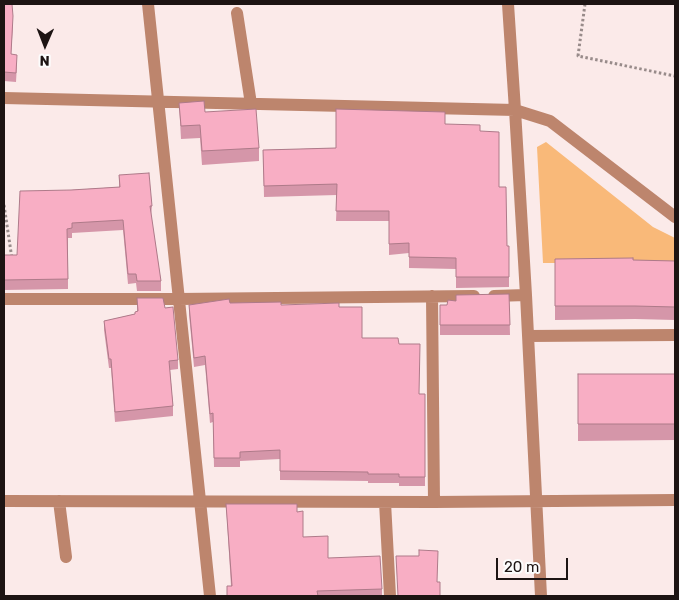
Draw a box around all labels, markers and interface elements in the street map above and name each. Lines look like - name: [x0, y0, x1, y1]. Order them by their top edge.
- north arrow: [20, 20, 70, 70]
- text: N: [40, 52, 50, 69]
- scale bar: [499, 548, 572, 580]
- text: 20 m: [504, 558, 539, 576]

